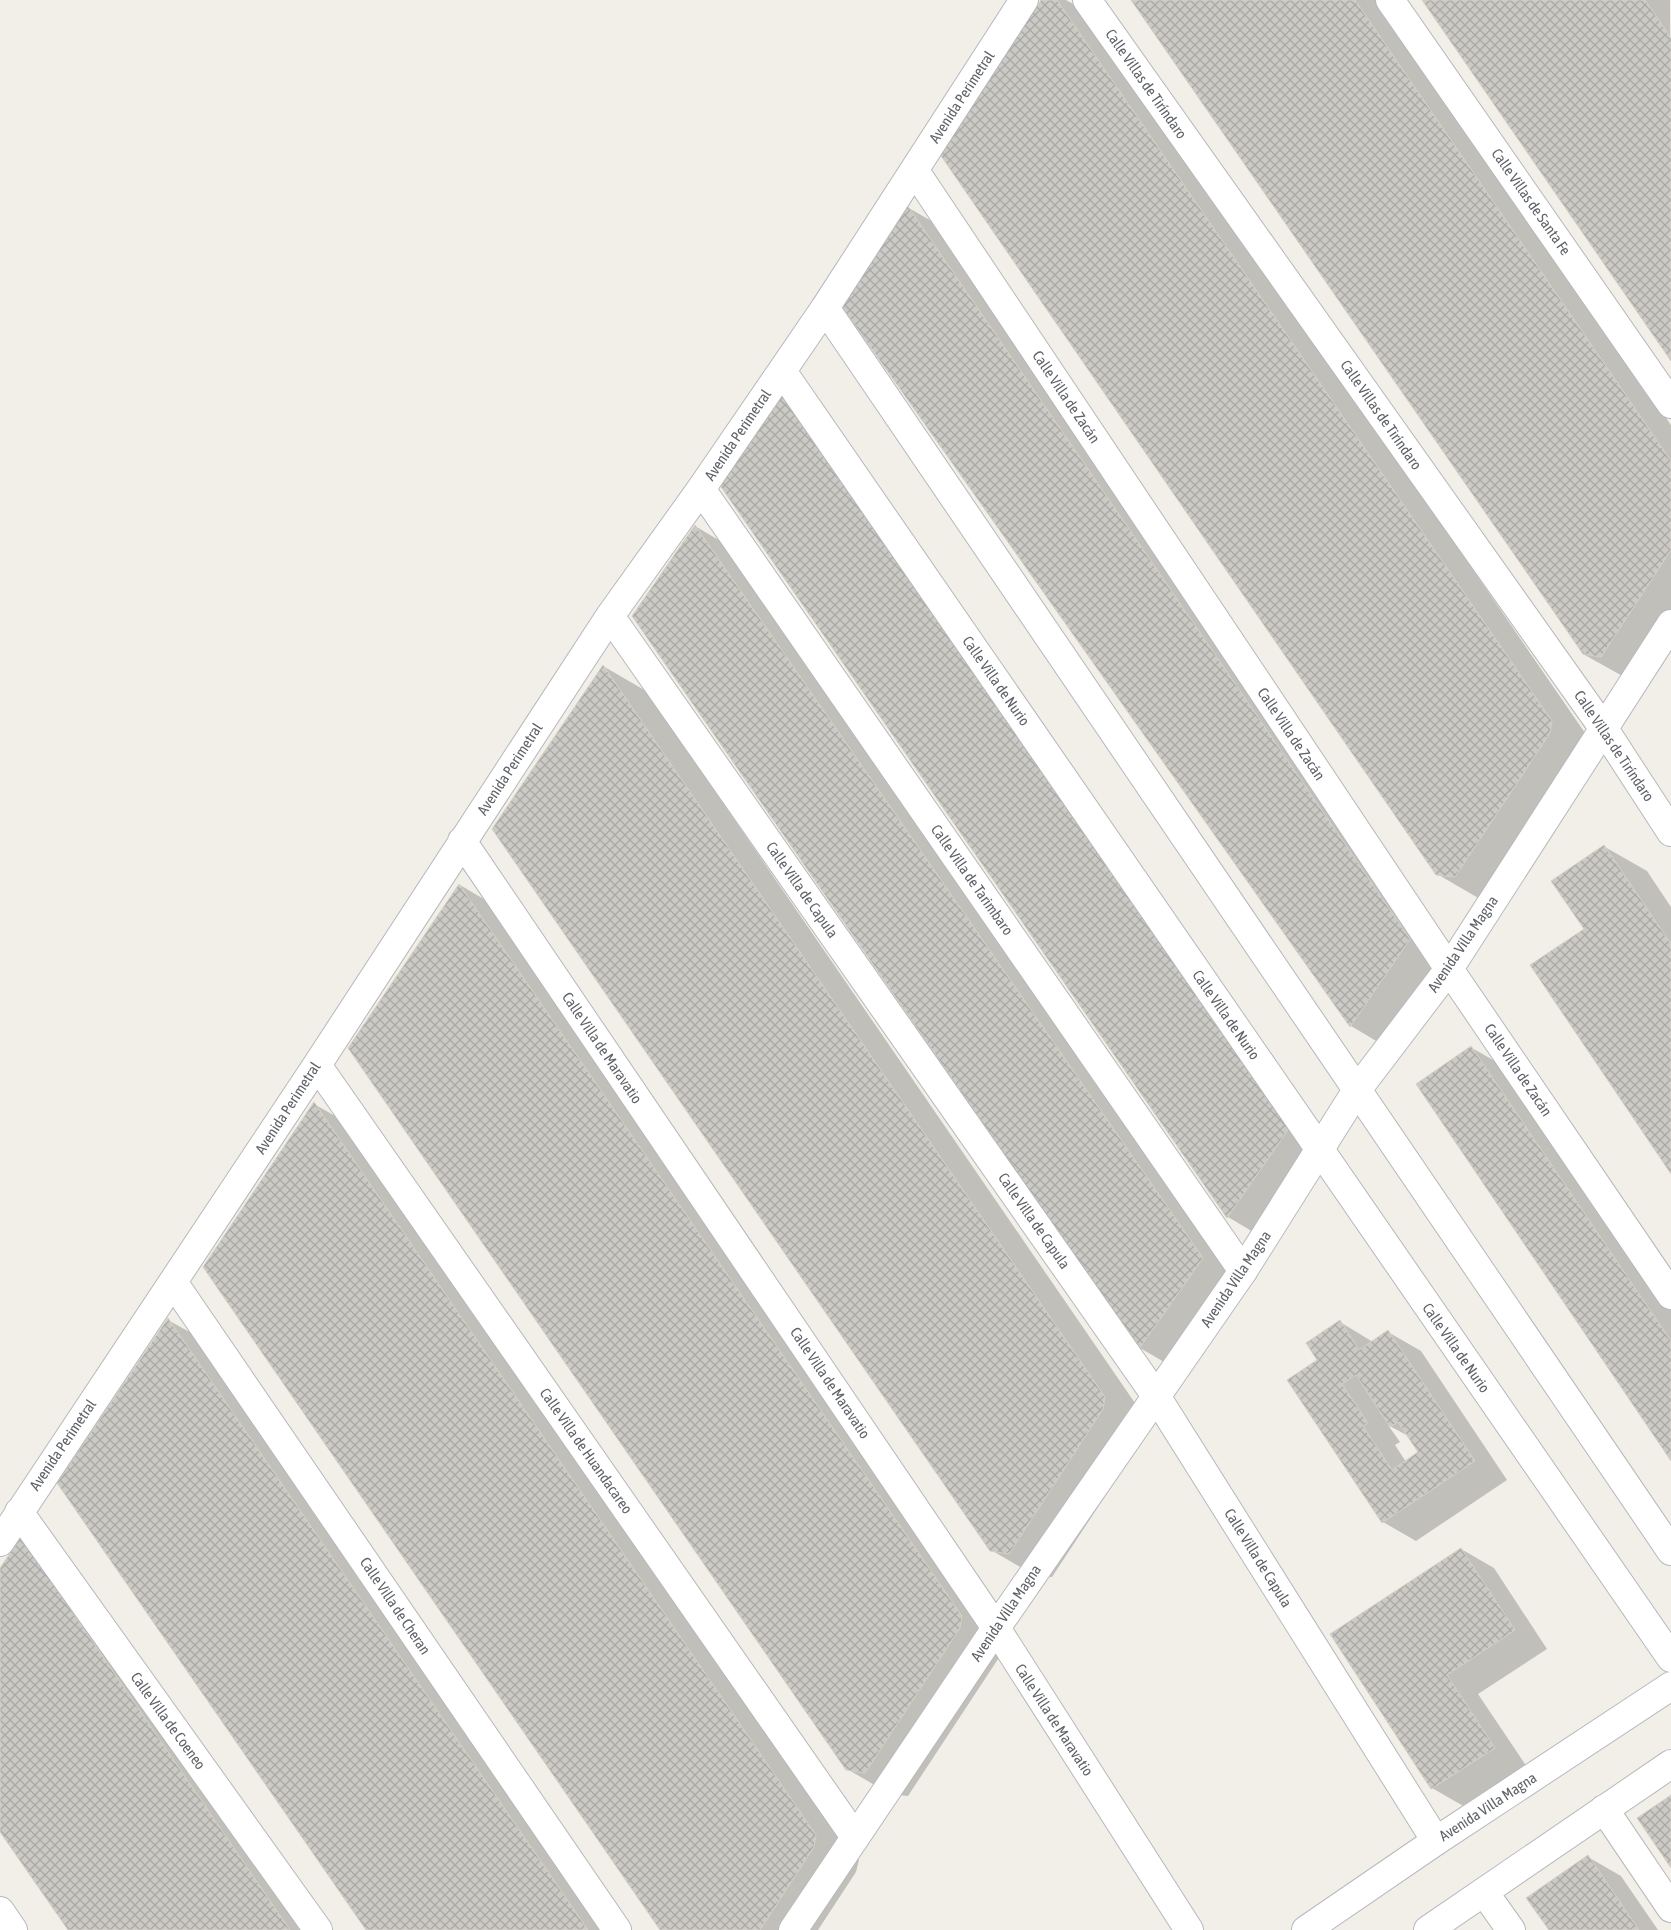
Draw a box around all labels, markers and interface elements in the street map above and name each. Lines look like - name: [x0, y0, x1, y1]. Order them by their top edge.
- street label: Calle Villas de Tiríndaro: [1102, 26, 1191, 142]
- street label: Avenida Perimetral: [926, 48, 998, 146]
- street label: Calle Villas de Santa Fe: [1488, 145, 1575, 258]
- street label: Calle Villa de Zacán: [1029, 347, 1104, 446]
- street label: Calle Villas de Tiríndaro: [1337, 357, 1426, 473]
- street label: Avenida Perimetral: [701, 386, 774, 483]
- street label: Calle Villa de Nurio: [959, 633, 1034, 729]
- street label: Calle Villa de Zacán: [1254, 684, 1329, 783]
- street label: Calle Villas de Tiríndaro: [1571, 687, 1658, 804]
- street label: Avenida Perimetral: [474, 720, 546, 818]
- street label: Calle Villa de Tarimbaro: [928, 821, 1017, 938]
- street label: Calle Villa de Capula: [763, 838, 842, 941]
- street label: Avenida Villa Magna: [1424, 892, 1501, 995]
- street label: Calle Villa de Nurio: [1189, 967, 1264, 1063]
- street label: Calle Villa de Maravatio: [559, 989, 646, 1106]
- street label: Calle Villa de Zacán: [1481, 1020, 1556, 1119]
- street label: Avenida Perimetral: [252, 1059, 324, 1157]
- street label: Calle Villa de Capula: [995, 1169, 1074, 1272]
- street label: Avenida Villa Magna: [1197, 1227, 1274, 1330]
- street label: Calle Villa de Nurio: [1419, 1300, 1494, 1396]
- street label: Calle Villa de Maravatio: [787, 1324, 874, 1441]
- street label: Calle Villa de Huandacareo: [537, 1385, 636, 1517]
- street label: Avenida Perimetral: [26, 1396, 99, 1493]
- street label: Calle Villa de Capula: [1221, 1505, 1296, 1610]
- street label: Calle Villa de Cheran: [357, 1554, 434, 1657]
- street label: Avenida Villa Magna: [967, 1561, 1044, 1664]
- street label: Calle Villa de Maravatio: [1012, 1661, 1097, 1779]
- street label: Calle Villa de Coeneo: [127, 1669, 209, 1773]
- street label: Avenida Villa Magna: [1436, 1769, 1540, 1844]

